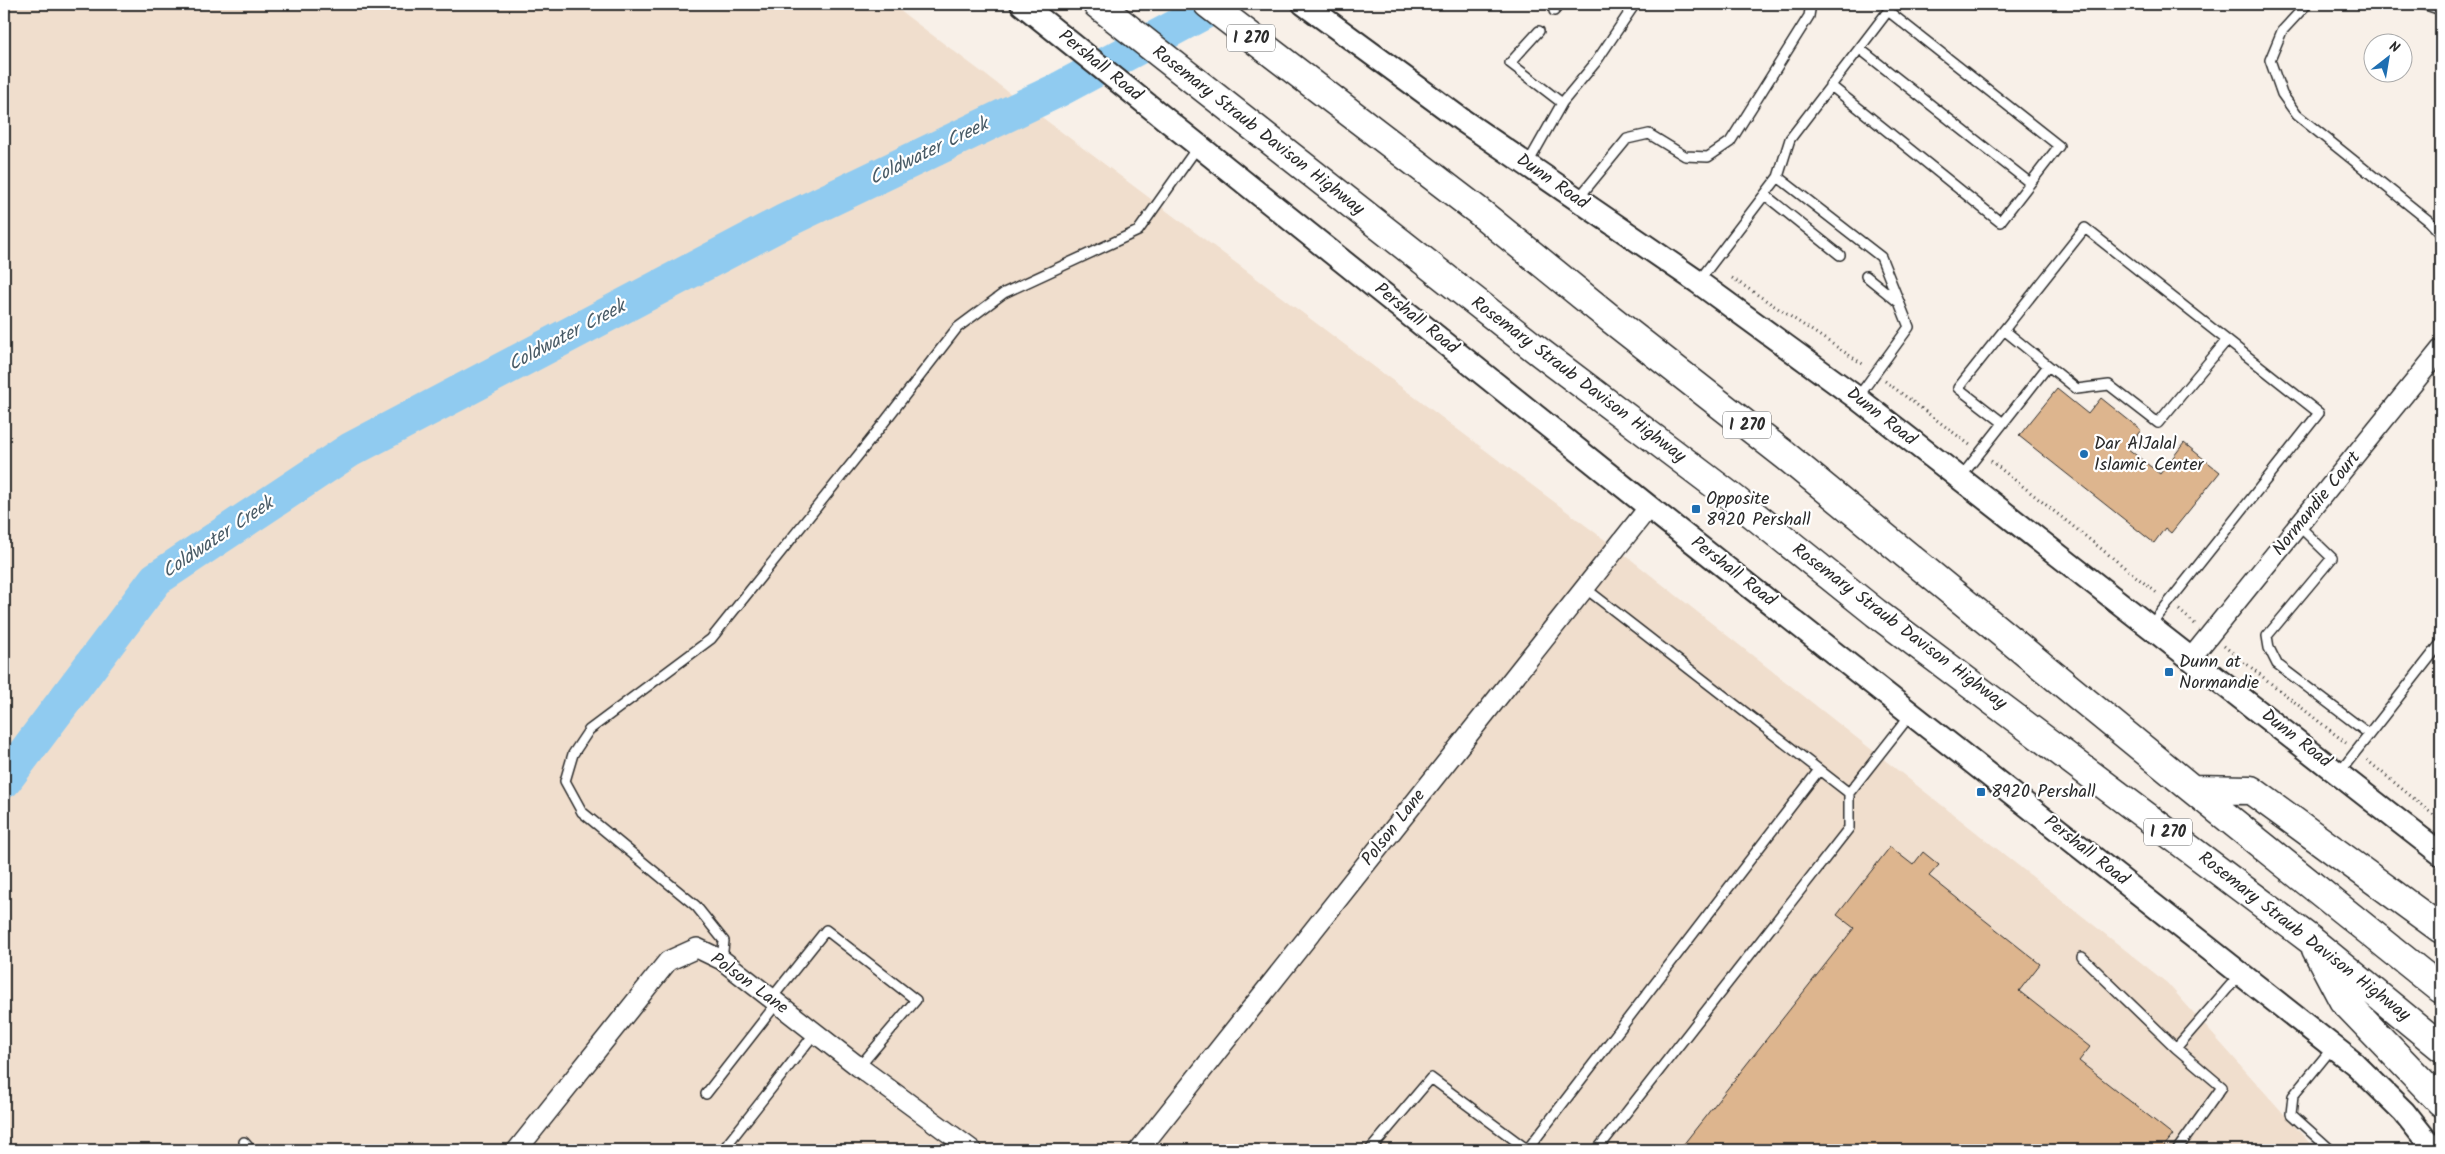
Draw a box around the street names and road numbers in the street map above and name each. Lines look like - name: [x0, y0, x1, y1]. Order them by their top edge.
- street label: Pershall Road: [1051, 23, 1149, 110]
- road number: I 270: [1227, 24, 1275, 52]
- street label: Rosemary Straub Davison Highway: [1145, 39, 1371, 224]
- street label: Dunn Road: [1510, 146, 1595, 218]
- street label: Pershall Road: [1367, 276, 1465, 363]
- street label: Rosemary Straub Davison Highway: [1464, 289, 1692, 471]
- street label: Dunn Road: [1839, 380, 1923, 455]
- road number: I 270: [1723, 412, 1771, 438]
- street label: Normandie Court: [2266, 444, 2369, 563]
- street label: Pershall Road: [1684, 529, 1783, 615]
- street label: Rosemary Straub Davison Highway: [1785, 536, 2013, 718]
- street label: Dunn Road: [2254, 702, 2338, 777]
- street label: Polson Lane: [1355, 783, 1433, 873]
- street label: Pershall Road: [2037, 808, 2136, 894]
- road number: I 270: [2144, 819, 2192, 846]
- street label: Rosemary Straub Davison Highway: [2191, 845, 2417, 1030]
- street label: Polson Lane: [704, 946, 794, 1022]

